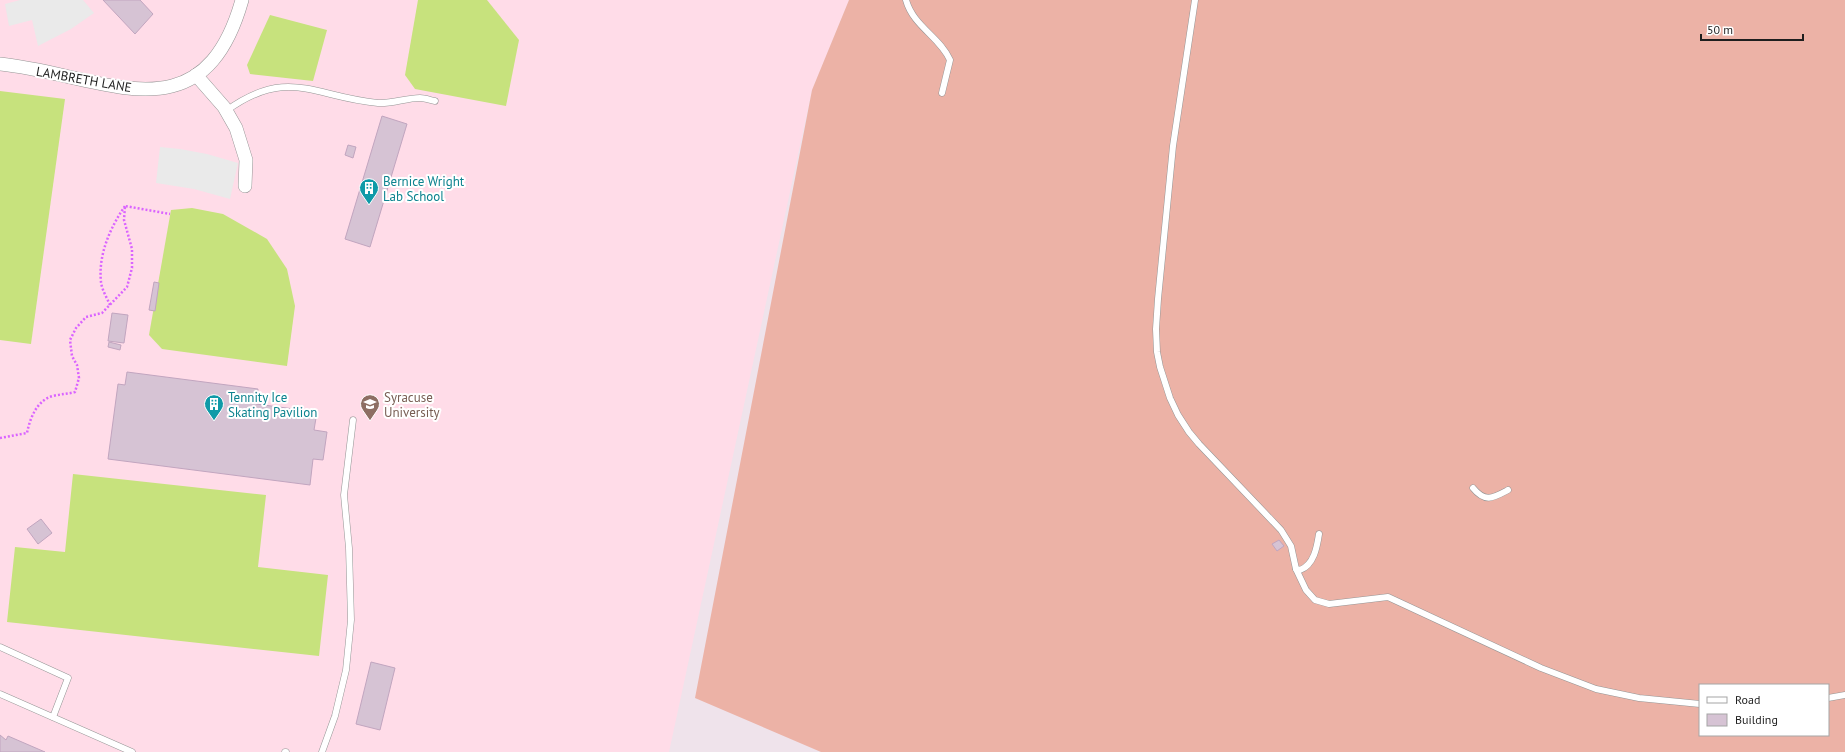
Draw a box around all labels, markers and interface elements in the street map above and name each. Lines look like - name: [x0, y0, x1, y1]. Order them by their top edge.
- scale bar: [1701, 16, 1803, 42]
- text: 50 m: [1707, 22, 1733, 37]
- street label: LAMBRETH LANE: [35, 63, 133, 96]
- place label: Bernice Wright Lab School: [383, 173, 465, 205]
- building icon: Bernice Wright Lab School: [358, 177, 380, 205]
- place label: Tennity Ice Skating Pavilion: [228, 389, 317, 421]
- place label: Syracuse University: [384, 389, 440, 421]
- building icon: Tennity Ice Skating Pavilion: [203, 393, 225, 421]
- school or university icon: Syracuse University: [359, 393, 381, 421]
- legend: [1699, 684, 1829, 736]
- text: Road: [1735, 692, 1760, 707]
- text: Building: [1735, 712, 1778, 727]

